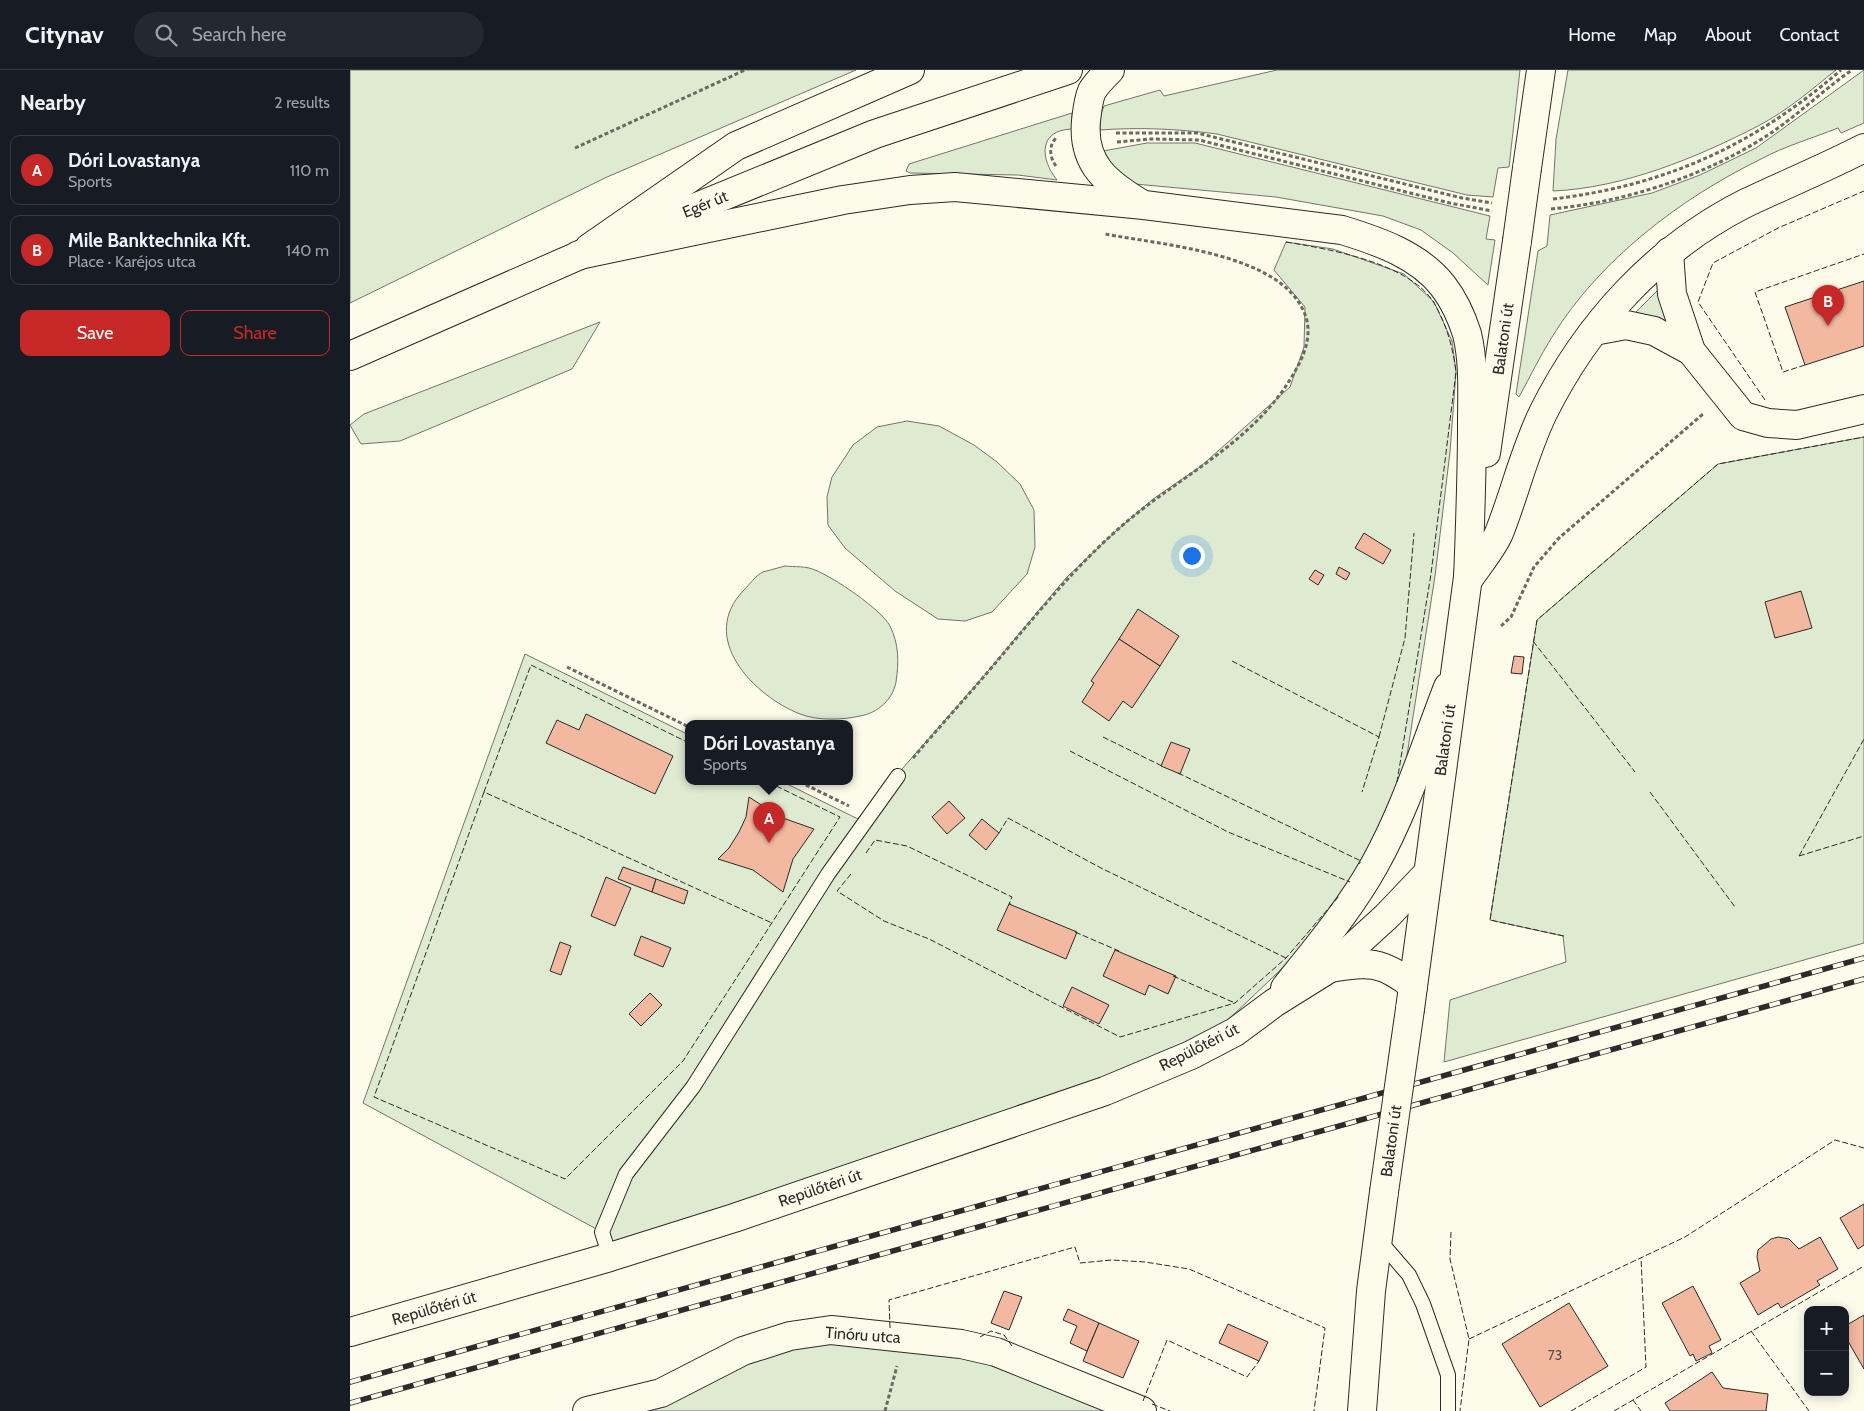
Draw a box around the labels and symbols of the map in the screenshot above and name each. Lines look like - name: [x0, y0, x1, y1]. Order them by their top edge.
- street label: Egér út: [680, 186, 731, 222]
- pin: B: [1812, 285, 1844, 326]
- street label: Balatoni út: [1489, 301, 1518, 376]
- your location: [1179, 543, 1205, 569]
- street label: Balatoni út: [1431, 702, 1460, 777]
- pin: A: [753, 802, 785, 843]
- street label: Repülőtéri út: [1156, 1019, 1242, 1075]
- street label: Balatoni út: [1377, 1103, 1406, 1178]
- street label: Repülőtéri út: [776, 1165, 865, 1211]
- street label: Repülőtéri út: [390, 1287, 479, 1329]
- street label: Tinóru utca: [825, 1323, 901, 1347]
- house number: 73: [1548, 1346, 1562, 1364]

